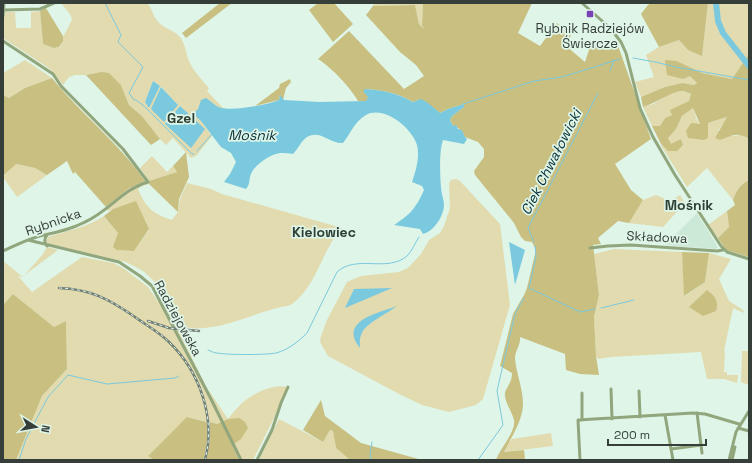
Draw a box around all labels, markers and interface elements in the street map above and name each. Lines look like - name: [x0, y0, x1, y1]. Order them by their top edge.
- marker: Rybnik Radziejów Świercze: [585, 9, 595, 19]
- place label: Rybnik Radziejów Świercze: [535, 20, 645, 52]
- water label: Ciek Chwałowicki: [517, 105, 586, 218]
- district label: Gzel: [167, 109, 195, 127]
- water label: Mośnik: [228, 126, 277, 144]
- district label: Mośnik: [665, 196, 713, 214]
- street label: Rybnicka: [23, 204, 84, 239]
- district label: Kielowiec: [292, 223, 356, 241]
- street label: Składowa: [626, 227, 688, 247]
- street label: Radziejowska: [150, 277, 206, 359]
- north arrow: [16, 407, 56, 447]
- scale bar: [608, 421, 706, 447]
- text: N: [38, 424, 53, 434]
- text: 200 m: [614, 427, 650, 443]

